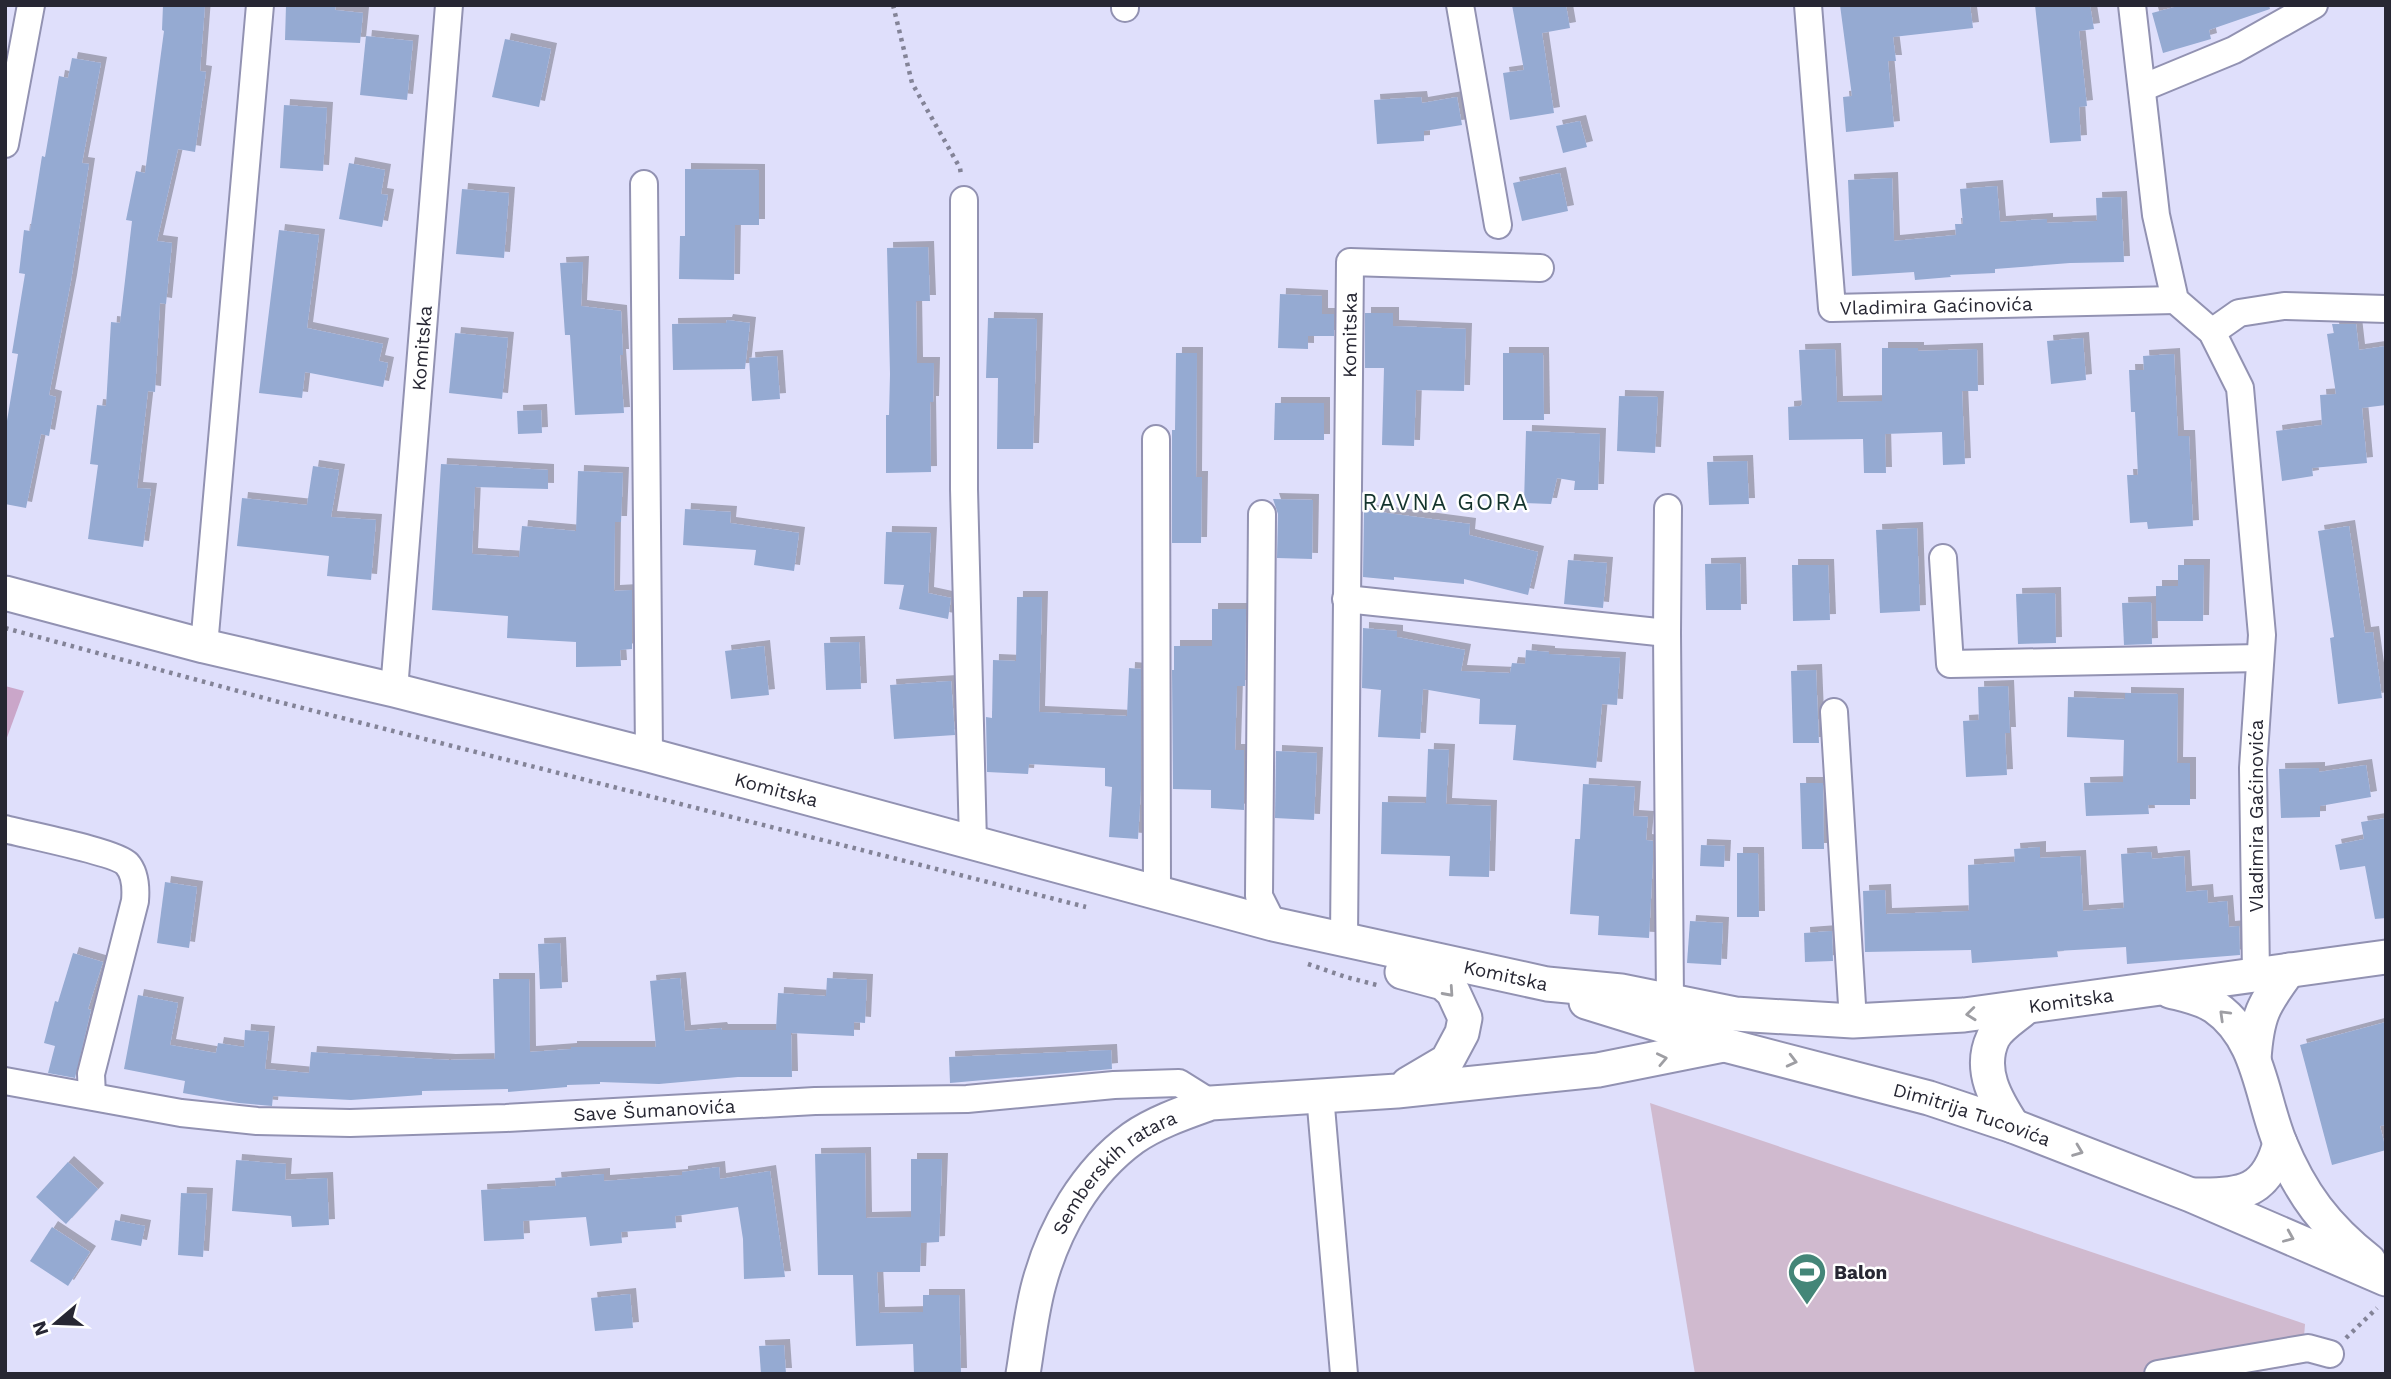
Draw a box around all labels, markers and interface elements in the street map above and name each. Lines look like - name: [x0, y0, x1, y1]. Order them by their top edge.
- street label: Komitska: [1337, 292, 1361, 378]
- street label: Vladimira Gaćinovića: [1839, 292, 2033, 319]
- street label: Komitska: [407, 304, 436, 392]
- district label: RAVNA GORA: [1362, 489, 1530, 516]
- street label: Vladimira Gaćinovića: [2245, 719, 2268, 912]
- street label: Komitska: [732, 767, 821, 812]
- street label: Komitska: [1462, 955, 1550, 995]
- one-way arrow: [1441, 983, 1453, 996]
- street label: Komitska: [2027, 983, 2115, 1018]
- one-way arrow: [1966, 1007, 1977, 1022]
- one-way arrow: [2219, 1011, 2232, 1023]
- one-way arrow: [1656, 1052, 1668, 1067]
- one-way arrow: [1785, 1053, 1797, 1067]
- street label: Dimitrija Tucovića: [1891, 1078, 2054, 1151]
- street label: Save Šumanovića: [573, 1094, 736, 1126]
- street label: Semberskih ratara: [1047, 1105, 1180, 1238]
- one-way arrow: [2072, 1143, 2084, 1157]
- one-way arrow: [2282, 1229, 2294, 1243]
- sports icon: Balon: [1786, 1251, 1828, 1306]
- place label: Balon: [1834, 1261, 1887, 1284]
- north arrow: [21, 1288, 91, 1358]
- text: N: [27, 1318, 54, 1339]

